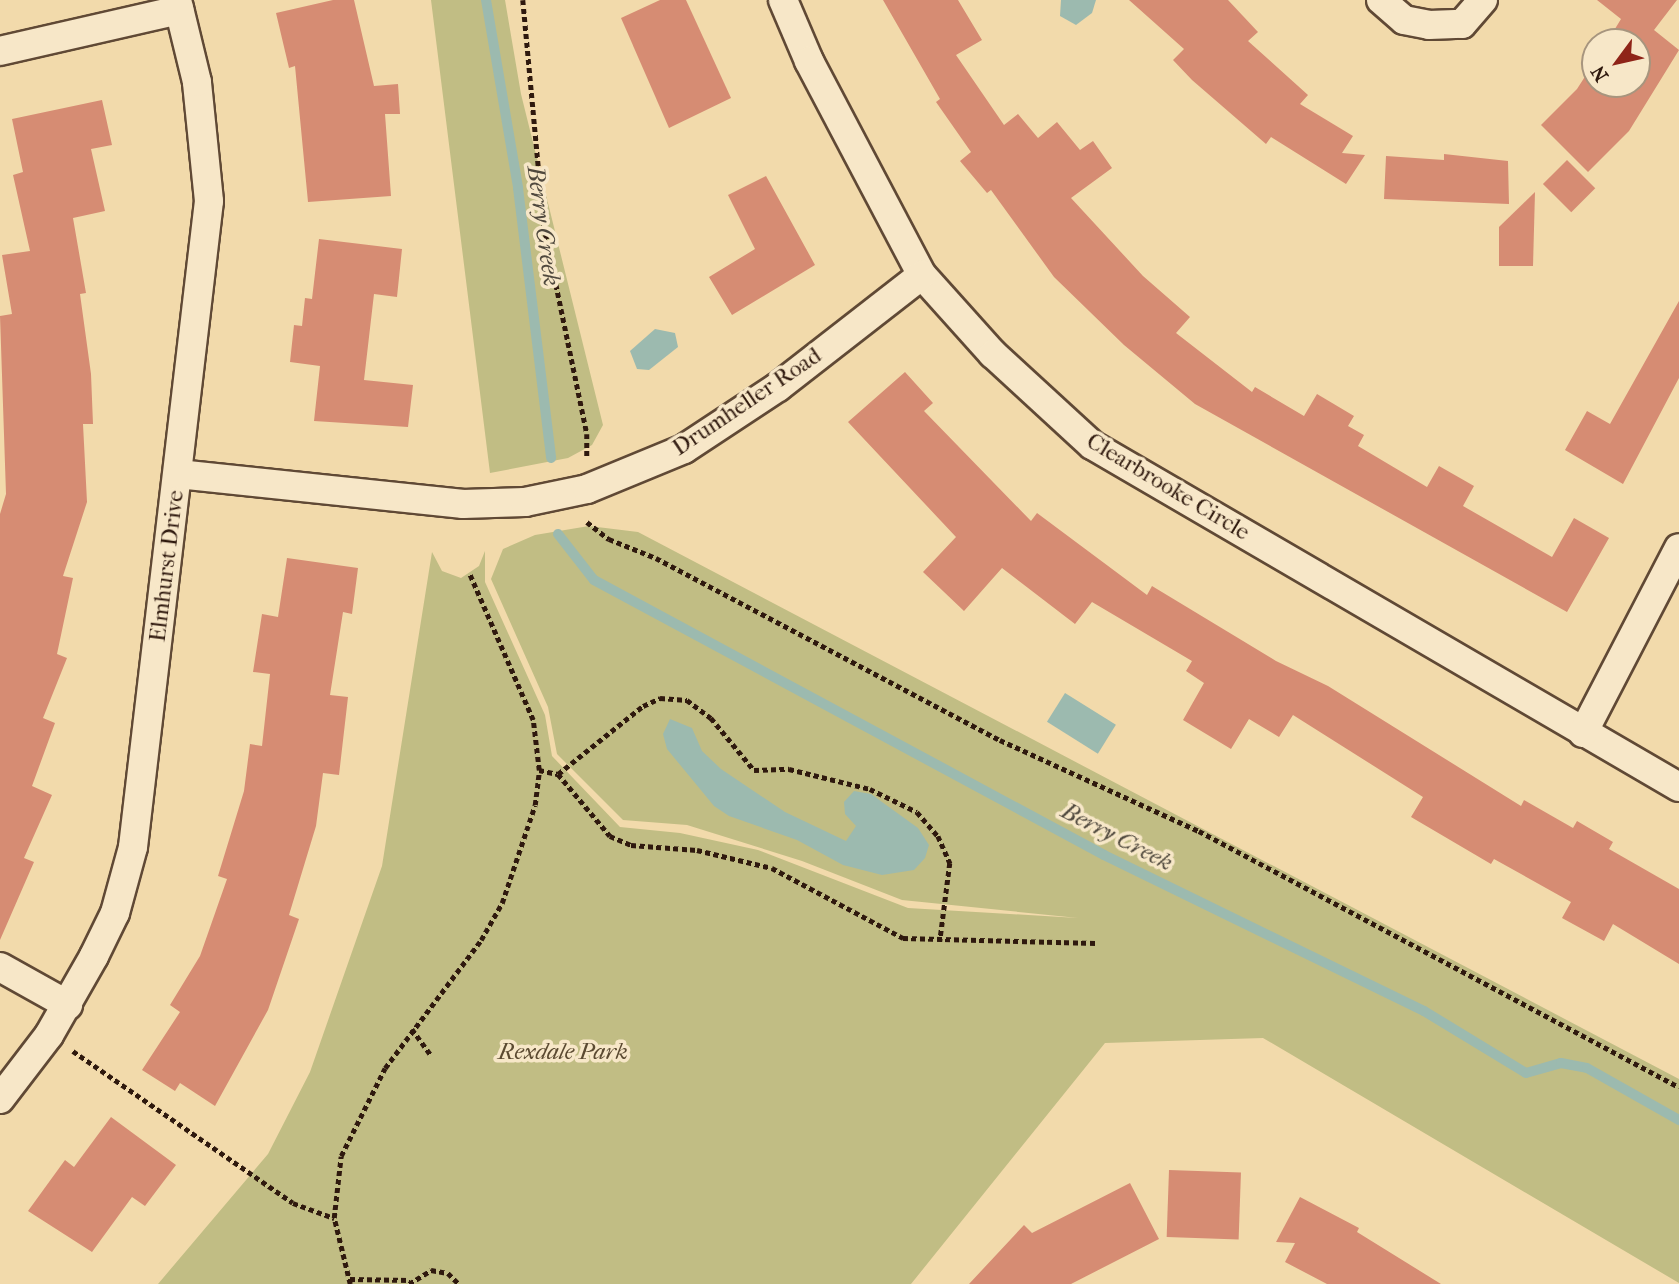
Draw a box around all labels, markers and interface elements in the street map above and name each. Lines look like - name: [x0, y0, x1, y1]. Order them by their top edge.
- north arrow: [1581, 28, 1651, 98]
- text: N: [1587, 61, 1613, 85]
- water label: Berry Creek: [520, 164, 566, 288]
- street label: Drumheller Road: [667, 342, 827, 462]
- street label: Clearbrooke Circle: [1081, 427, 1255, 547]
- street label: Elmhurst Drive: [144, 489, 190, 643]
- water label: Berry Creek: [1056, 797, 1178, 877]
- park label: Rexdale Park: [498, 1038, 628, 1066]

